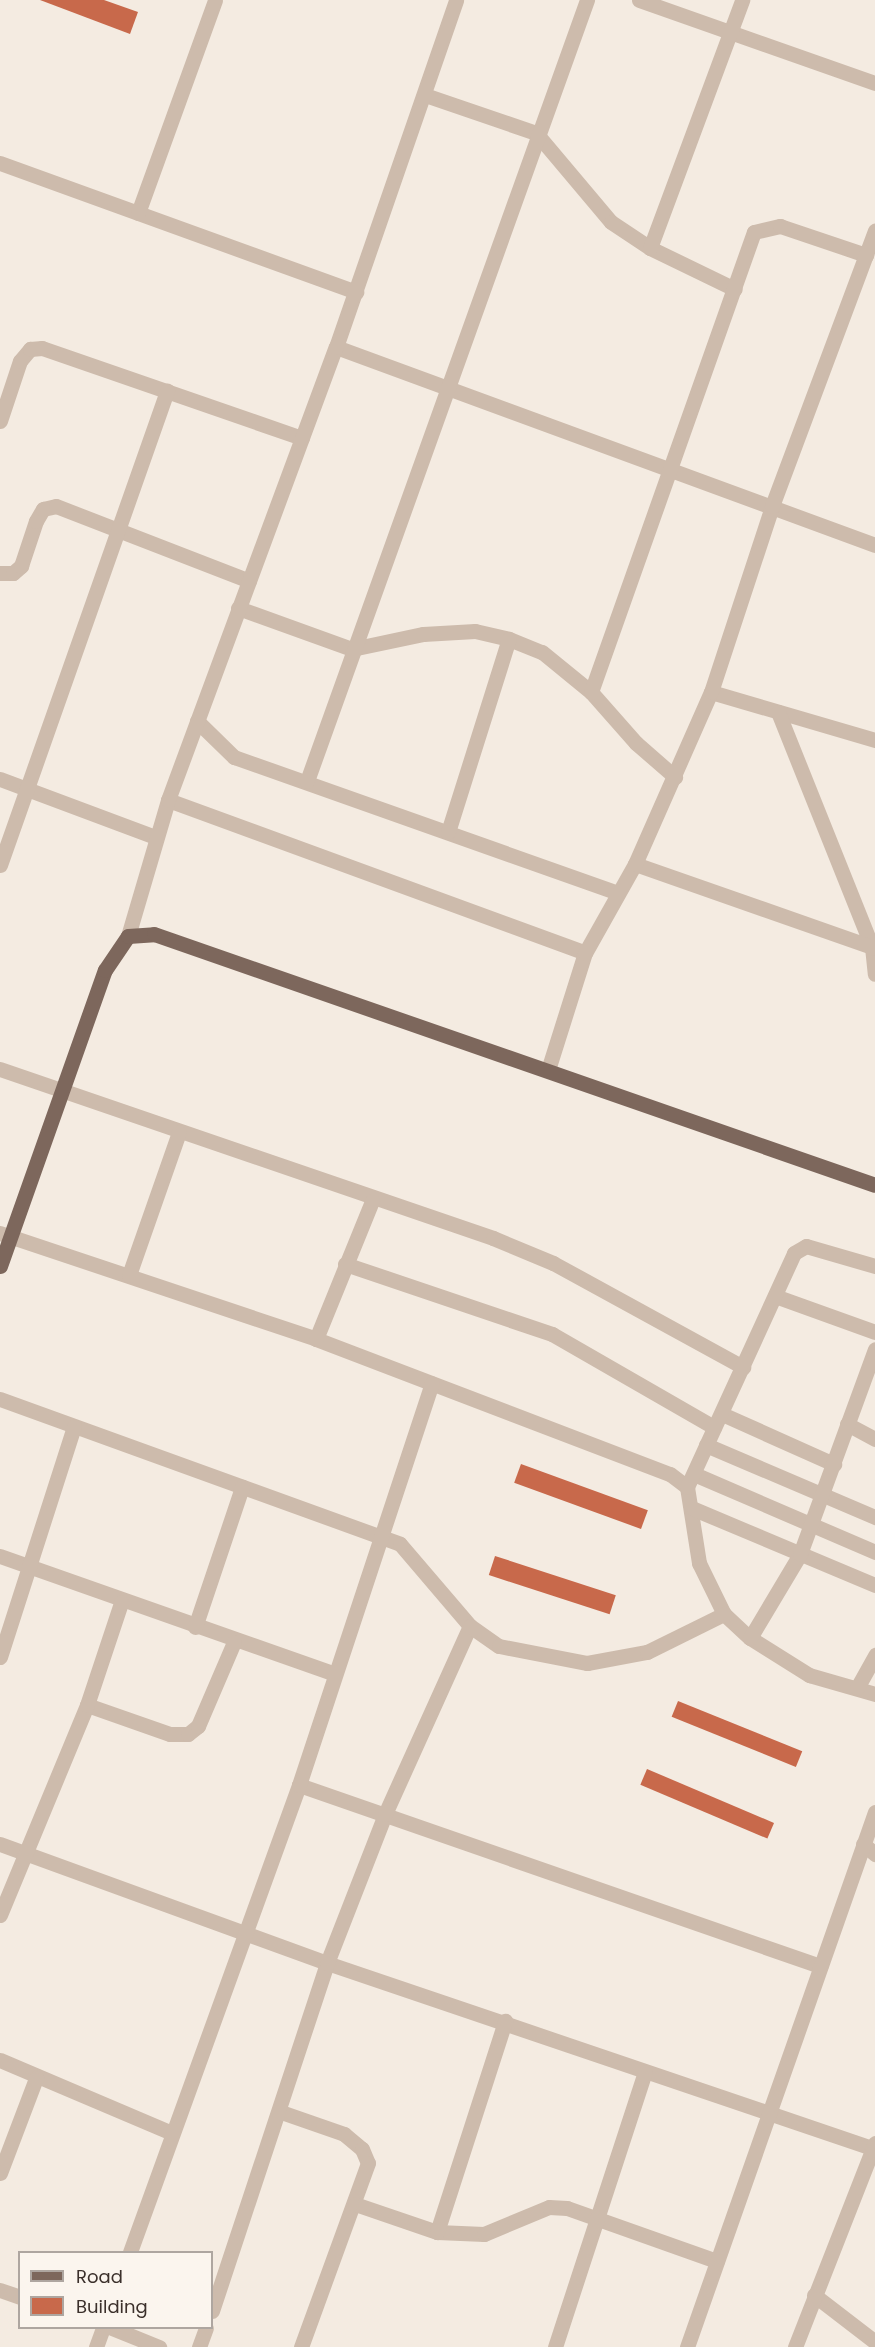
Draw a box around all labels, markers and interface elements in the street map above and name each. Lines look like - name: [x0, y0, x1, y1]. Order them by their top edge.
- legend: [18, 2251, 213, 2329]
- text: Road: [76, 2264, 123, 2289]
- text: Building: [76, 2294, 148, 2319]

